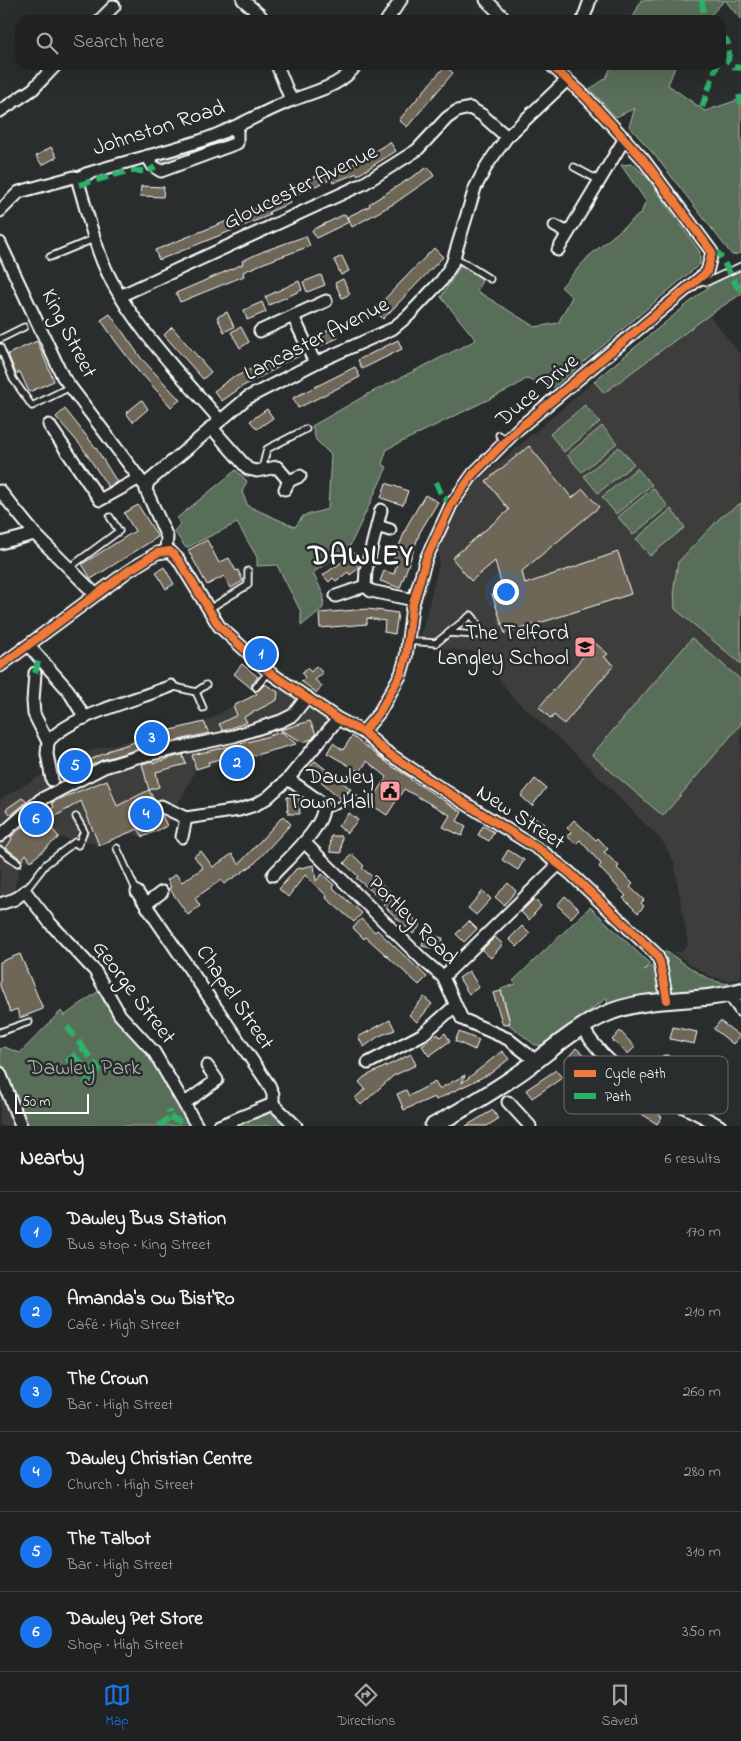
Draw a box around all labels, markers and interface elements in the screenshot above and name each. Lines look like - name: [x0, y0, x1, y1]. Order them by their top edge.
- search box: [15, 15, 726, 70]
- icon: search: [33, 29, 61, 57]
- text: Search here: [73, 29, 164, 56]
- street label: Johnston Road: [89, 93, 229, 165]
- street label: Gloucester Avenue: [219, 137, 383, 239]
- street label: King Street: [31, 284, 104, 385]
- street label: Lancaster Avenue: [239, 290, 395, 390]
- street label: Duce Drive: [489, 347, 587, 436]
- district label: DAWLEY: [306, 537, 414, 578]
- your location: [493, 579, 519, 605]
- place label: The Telford Langley School: [438, 618, 569, 676]
- pin: 1: [245, 635, 277, 673]
- school or university icon: The Telford Langley School: [573, 635, 597, 659]
- pin: 3: [136, 719, 168, 757]
- pin: 2: [221, 744, 253, 782]
- pin: 5: [59, 747, 91, 785]
- place label: Dawley Town Hall: [288, 762, 374, 819]
- street label: New Street: [469, 777, 571, 859]
- public building icon: Dawley Town Hall: [378, 779, 402, 803]
- pin: 4: [130, 795, 162, 833]
- pin: 6: [20, 800, 52, 838]
- street label: Portley Road: [359, 869, 464, 974]
- street label: George Street: [83, 934, 183, 1053]
- street label: Chapel Street: [187, 939, 281, 1058]
- park label: Dawley Park: [26, 1053, 141, 1086]
- legend: [564, 1056, 728, 1114]
- text: Cycle path: [605, 1064, 666, 1086]
- text: Path: [605, 1087, 631, 1108]
- scale bar: [15, 1091, 89, 1114]
- text: 50 m: [22, 1092, 50, 1113]
- text: Nearby: [20, 1144, 84, 1174]
- text: 6 results: [664, 1147, 721, 1171]
- text: Dawley Bus Station: [67, 1206, 226, 1233]
- text: 1: [33, 1220, 39, 1244]
- text: 170 m: [686, 1220, 721, 1244]
- text: Bus stop · King Street: [67, 1233, 211, 1257]
- text: Amanda's Ow Bist'Ro: [67, 1286, 235, 1313]
- text: 2: [32, 1300, 40, 1324]
- text: 210 m: [685, 1300, 721, 1324]
- text: Café · High Street: [67, 1313, 180, 1337]
- text: The Crown: [67, 1366, 148, 1393]
- text: 3: [33, 1380, 39, 1404]
- text: 260 m: [683, 1380, 721, 1404]
- text: Bar · High Street: [67, 1393, 173, 1417]
- text: Dawley Christian Centre: [67, 1446, 252, 1473]
- text: 4: [33, 1460, 39, 1484]
- text: 280 m: [684, 1460, 721, 1484]
- text: Church · High Street: [67, 1473, 194, 1497]
- text: The Talbot: [67, 1526, 151, 1553]
- text: 5: [31, 1540, 41, 1564]
- text: 310 m: [686, 1540, 721, 1564]
- text: Bar · High Street: [67, 1553, 173, 1577]
- text: Dawley Pet Store: [67, 1606, 203, 1633]
- text: 6: [32, 1620, 40, 1644]
- text: 350 m: [682, 1620, 721, 1644]
- text: Shop · High Street: [67, 1633, 184, 1657]
- tab: Map: [103, 1681, 131, 1732]
- tab: Directions: [337, 1681, 395, 1732]
- tab: Saved: [601, 1681, 638, 1732]

